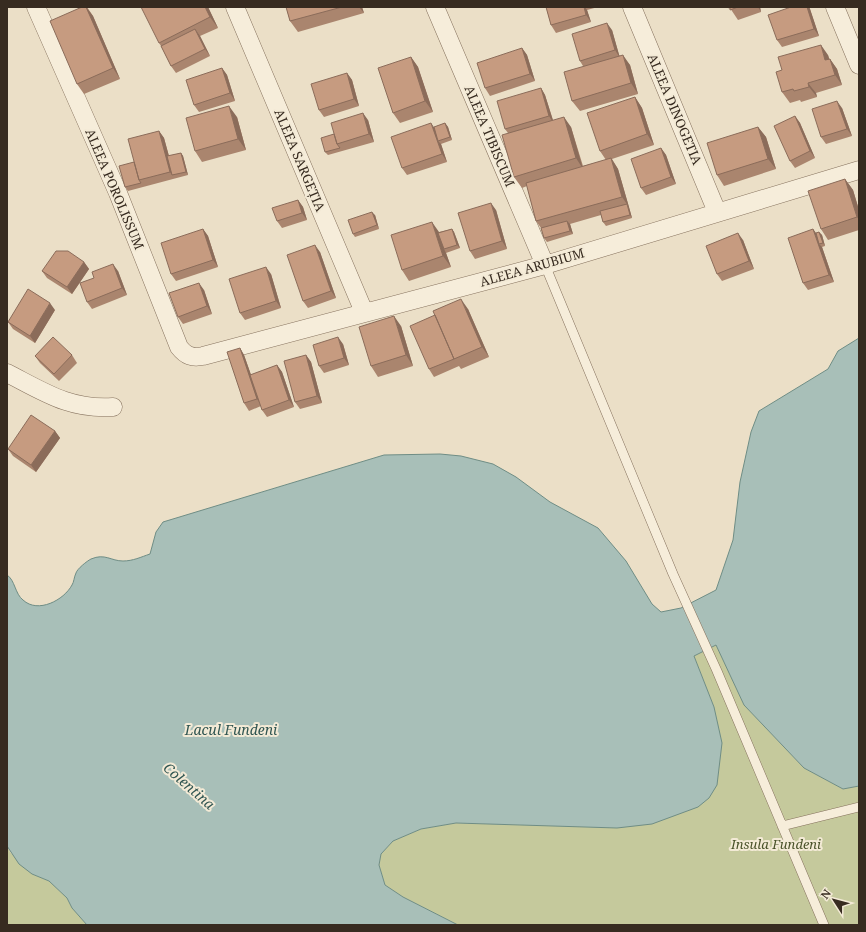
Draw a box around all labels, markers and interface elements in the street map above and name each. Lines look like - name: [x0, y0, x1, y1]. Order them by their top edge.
- street label: ALEEA DINOGETIA: [643, 51, 707, 168]
- street label: ALEEA TIBISCUM: [460, 83, 520, 189]
- street label: ALEEA SARGEȚIA: [270, 106, 330, 215]
- street label: ALEEA POROLISSUM: [81, 126, 149, 252]
- street label: ALEEA ARUBIUM: [478, 244, 586, 290]
- water label: Lacul Fundeni: [184, 720, 278, 739]
- water label: Colentina: [160, 758, 220, 814]
- park label: Insula Fundeni: [730, 835, 821, 853]
- north arrow: [814, 880, 854, 920]
- text: N: [817, 886, 834, 902]

